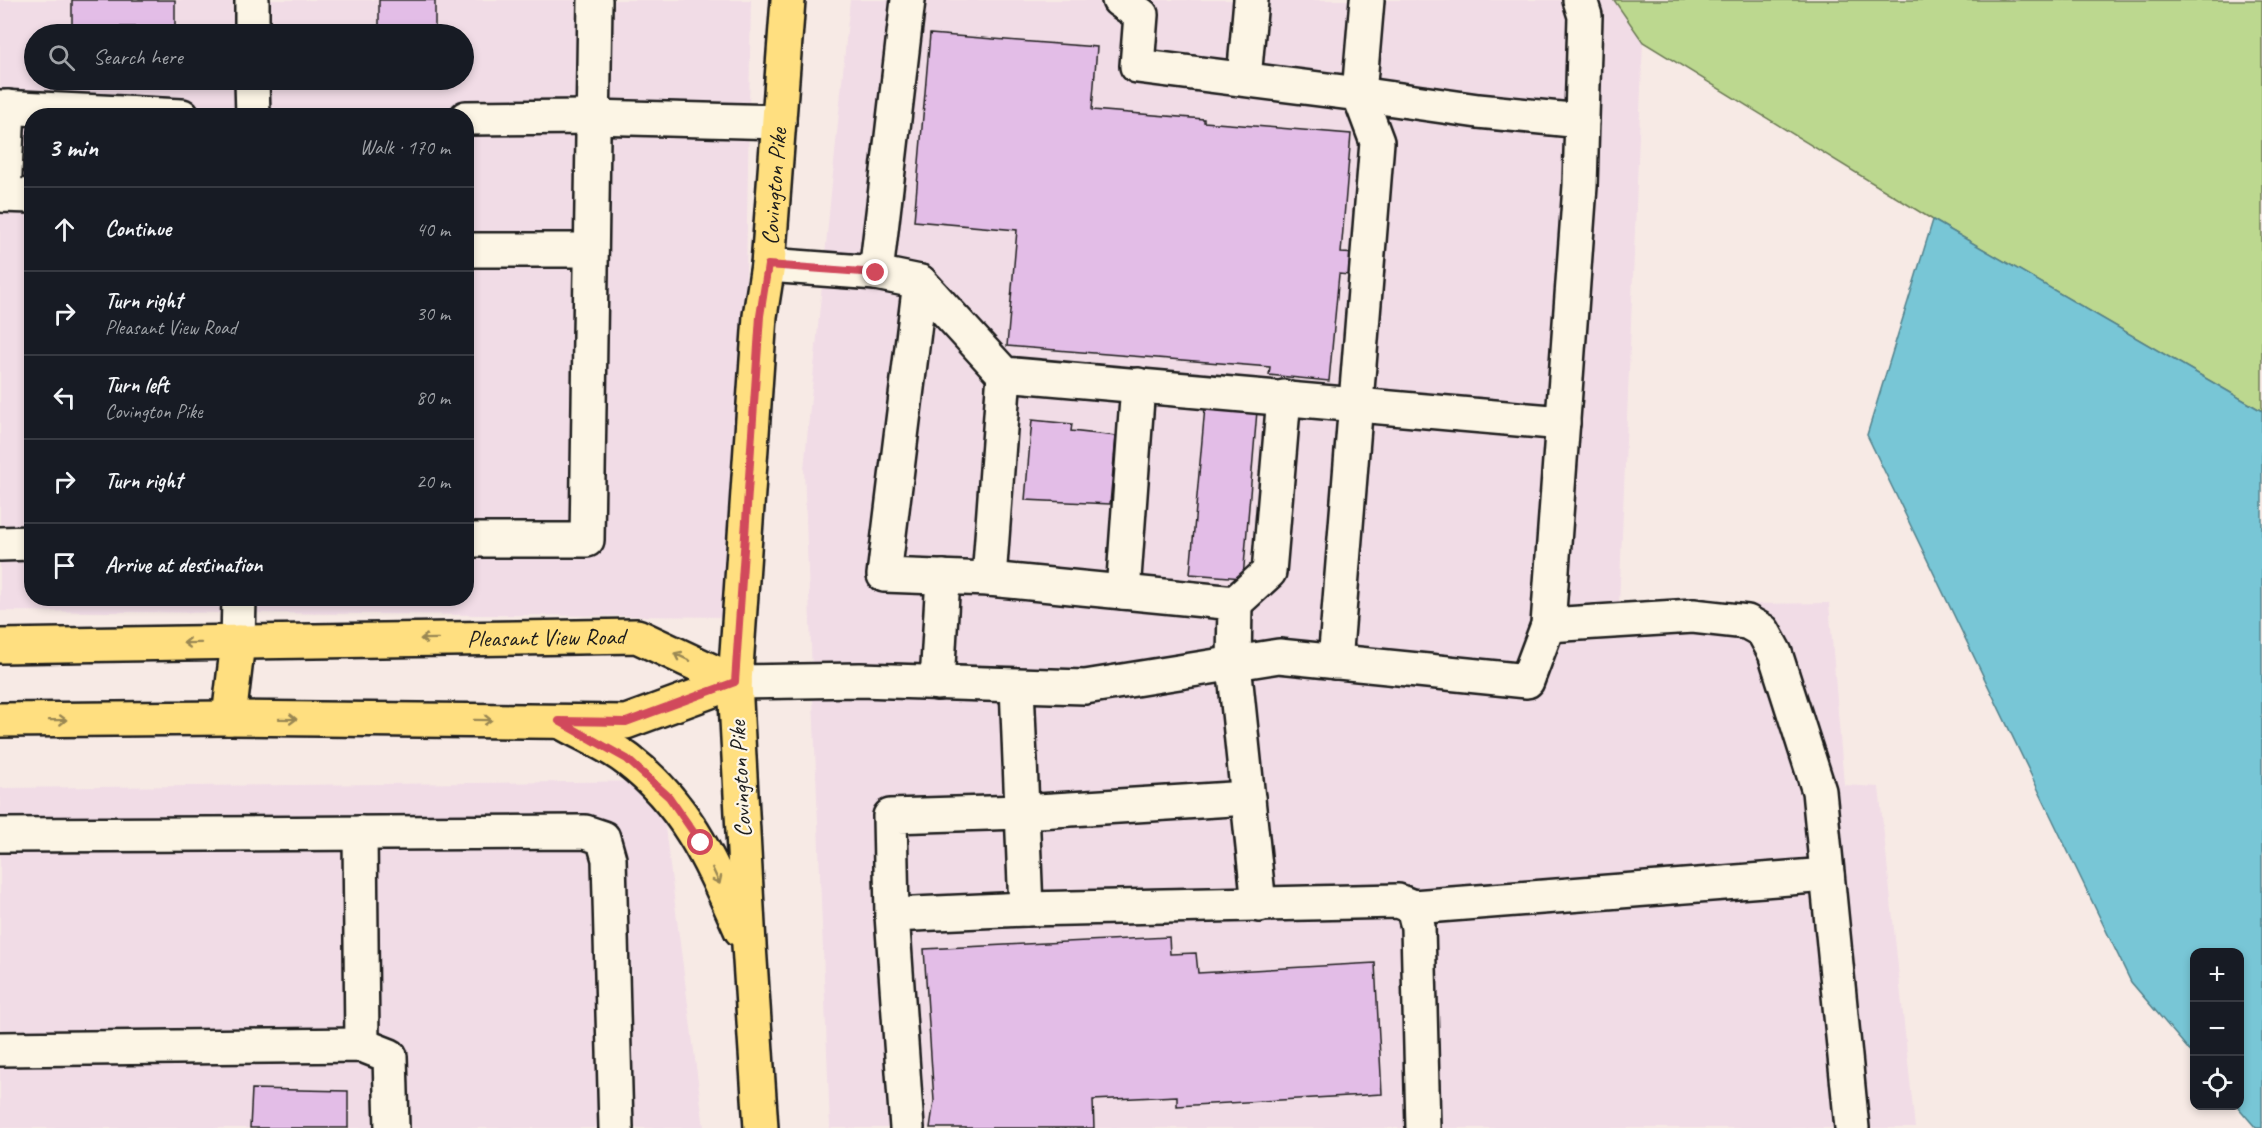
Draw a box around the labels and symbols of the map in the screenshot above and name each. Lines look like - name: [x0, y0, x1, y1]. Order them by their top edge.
- street label: Covington Pike: [755, 125, 793, 246]
- route end: [862, 259, 888, 285]
- street label: Pleasant View Road: [467, 621, 629, 654]
- one-way arrow: [419, 633, 439, 645]
- one-way arrow: [183, 637, 203, 649]
- one-way arrow: [674, 650, 692, 662]
- one-way arrow: [277, 713, 297, 724]
- one-way arrow: [48, 714, 68, 726]
- one-way arrow: [472, 714, 492, 726]
- street label: Covington Pike: [722, 718, 758, 838]
- route start: [687, 829, 713, 855]
- one-way arrow: [711, 866, 723, 884]

